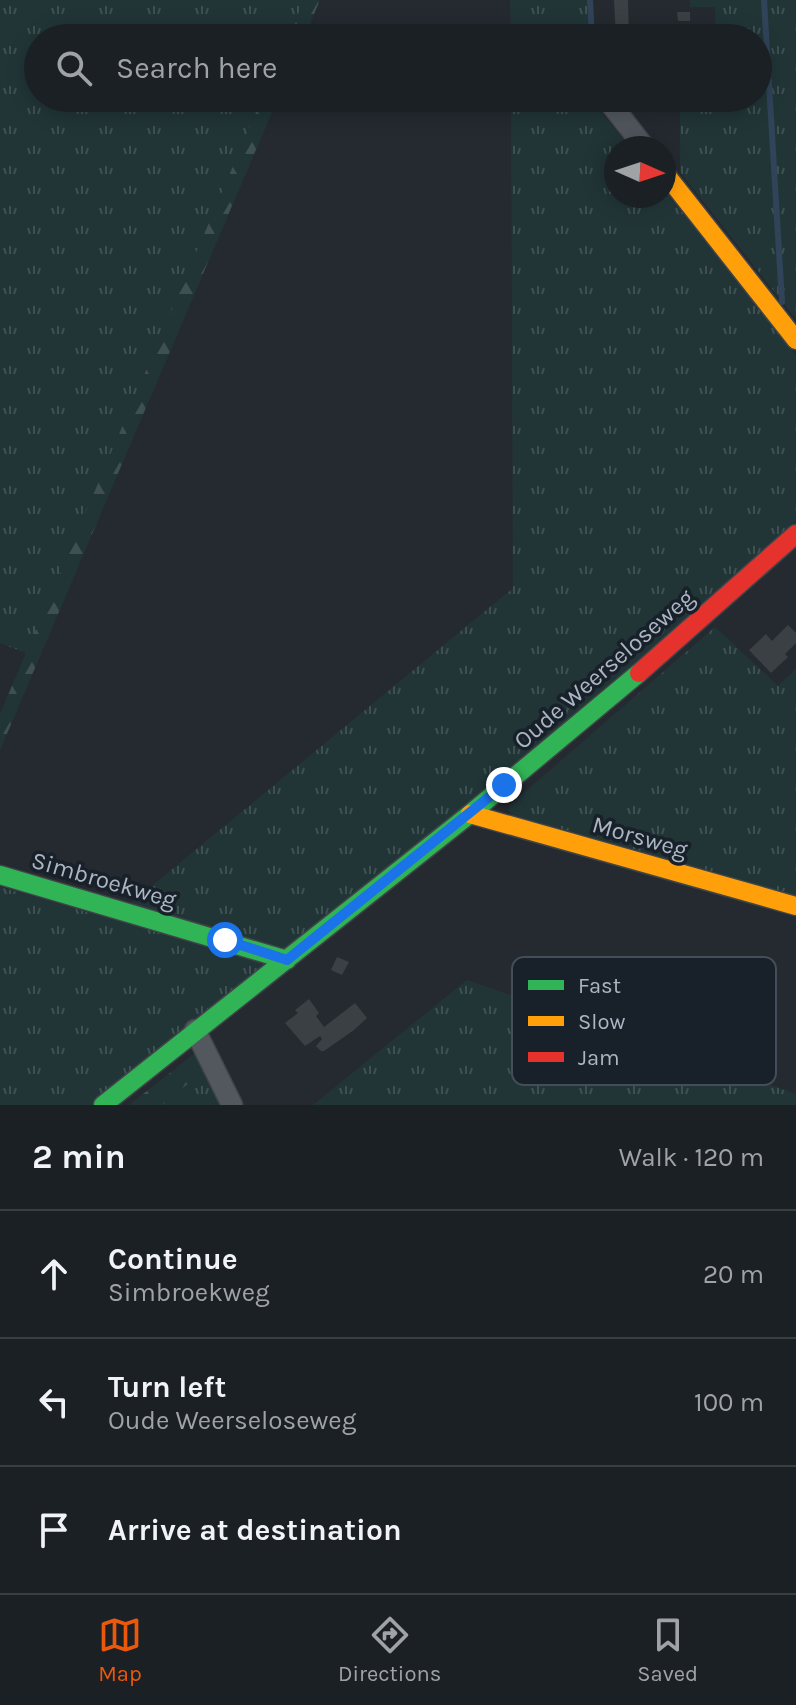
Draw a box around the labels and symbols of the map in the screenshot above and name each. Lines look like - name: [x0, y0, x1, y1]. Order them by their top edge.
- north arrow: [604, 136, 676, 208]
- street label: Oude Weerseloseweg: [508, 583, 700, 755]
- route end: [486, 767, 522, 803]
- street label: Morsweg: [589, 810, 691, 864]
- street label: Simbroekweg: [28, 846, 180, 914]
- route start: [207, 922, 243, 958]
- legend: [512, 957, 776, 1085]
- text: Fast: [578, 973, 621, 999]
- text: Slow: [578, 1009, 625, 1035]
- text: Jam: [578, 1045, 620, 1071]

